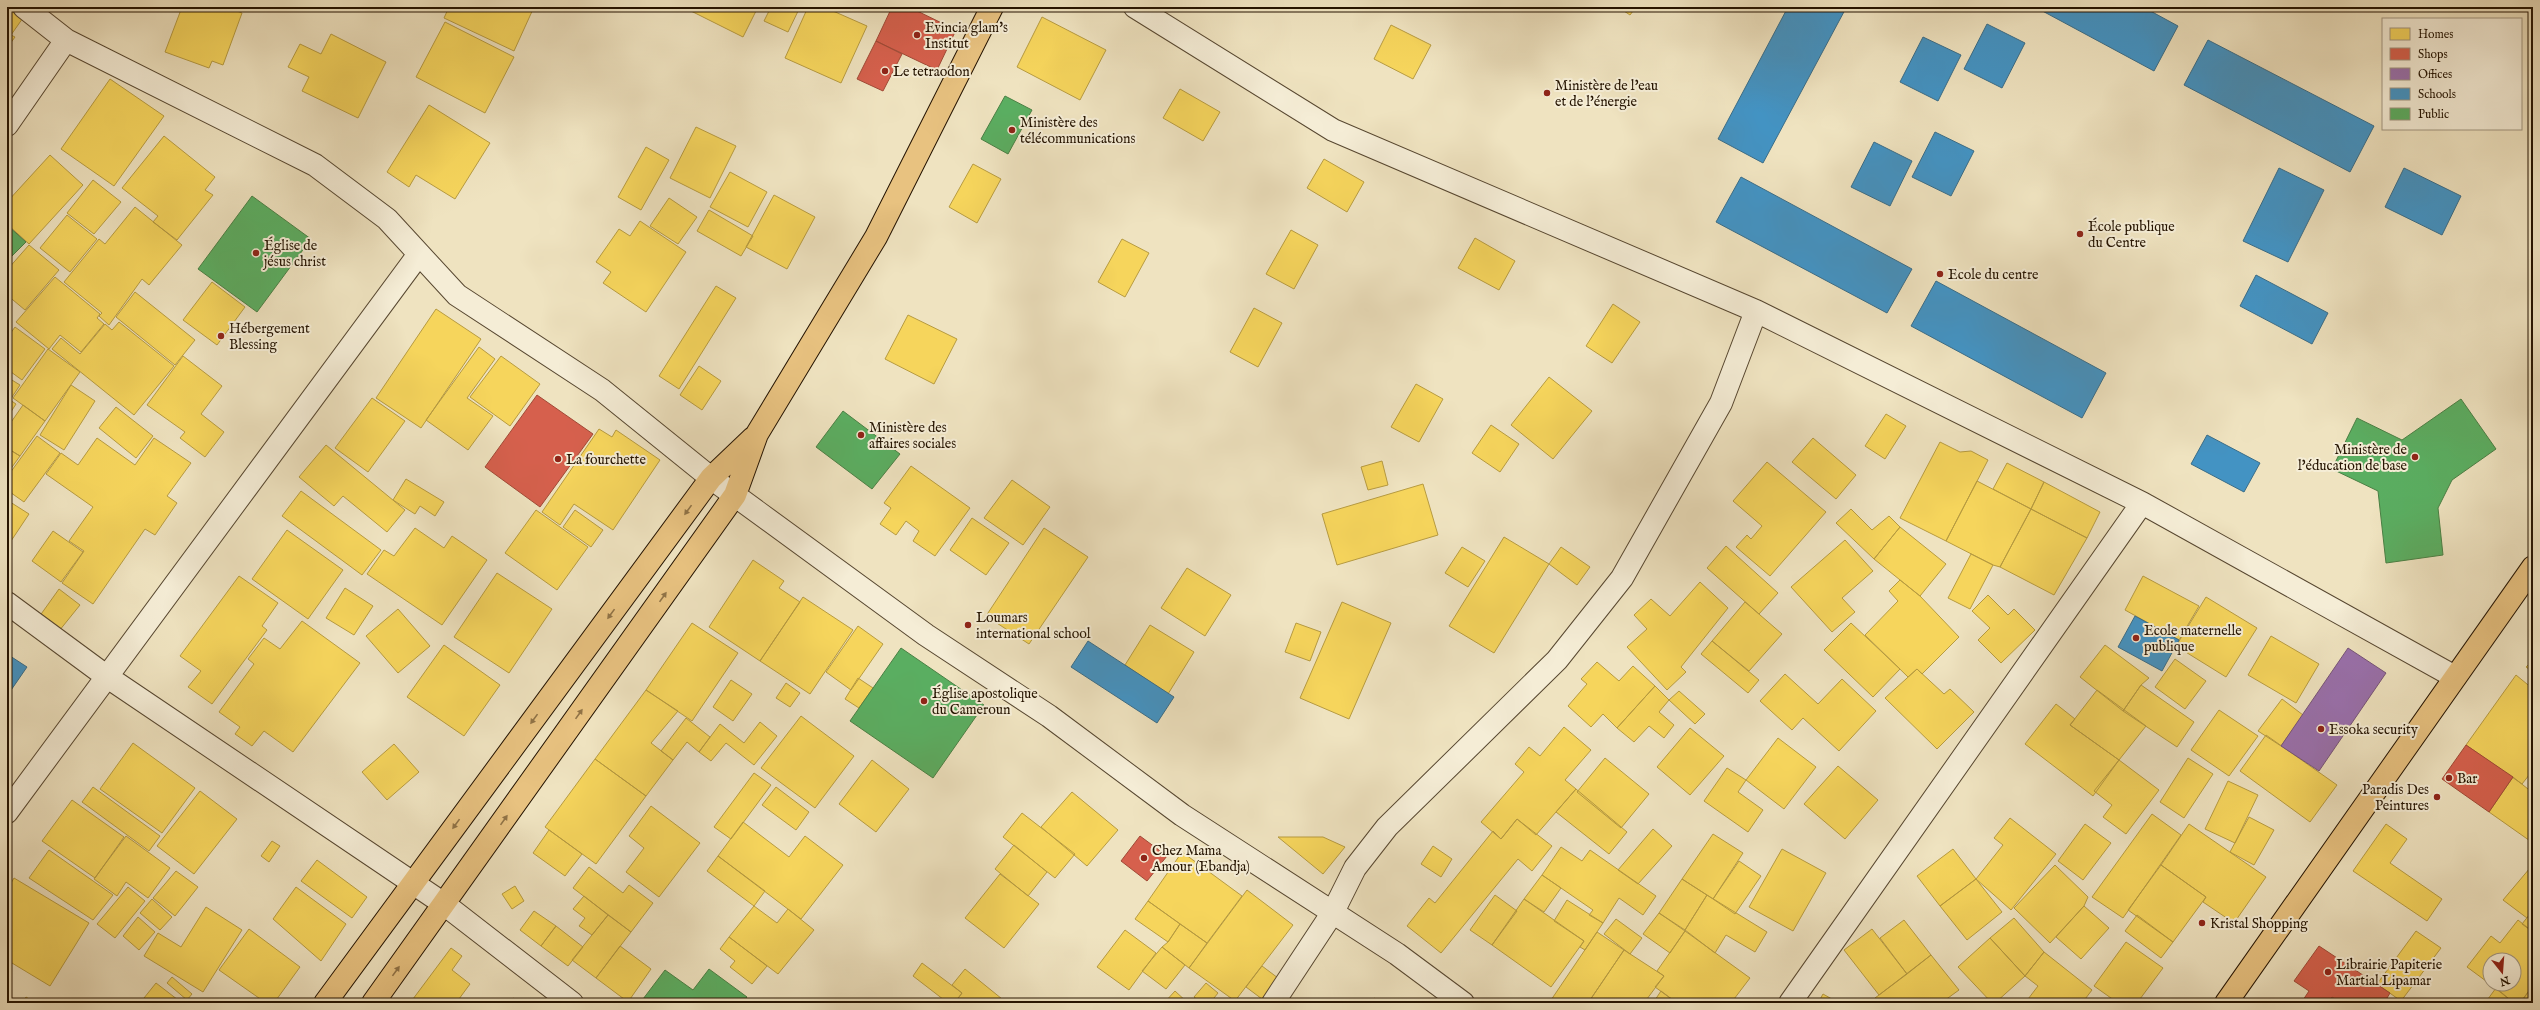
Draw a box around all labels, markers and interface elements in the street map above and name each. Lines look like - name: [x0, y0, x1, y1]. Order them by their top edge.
- legend: [2382, 18, 2522, 130]
- place label: Evincia glam's Institut: [925, 19, 1008, 53]
- text: Homes: [2418, 27, 2454, 42]
- marker: Evincia glam's Institut: [912, 30, 922, 40]
- text: Shops: [2418, 47, 2448, 63]
- place label: Le tetraodon: [893, 63, 970, 81]
- marker: Le tetraodon: [880, 66, 890, 76]
- text: Offices: [2418, 67, 2452, 82]
- place label: Ministère de l'eau et de l'énergie: [1555, 77, 1658, 111]
- text: Schools: [2418, 87, 2456, 102]
- marker: Ministère de l'eau et de l'énergie: [1542, 88, 1552, 98]
- text: Public: [2418, 107, 2449, 122]
- place label: Ministère des télécommunications: [1020, 114, 1135, 148]
- marker: Ministère des télécommunications: [1007, 125, 1017, 135]
- place label: École publique du Centre: [2088, 217, 2175, 252]
- marker: École publique du Centre: [2075, 229, 2085, 239]
- place label: Église de jésus christ: [262, 236, 326, 271]
- marker: Église de jésus christ: [251, 248, 261, 258]
- place label: Ecole du centre: [1948, 266, 2039, 284]
- marker: Ecole du centre: [1935, 269, 1945, 279]
- place label: Hébergement Blessing: [229, 320, 310, 354]
- marker: Hébergement Blessing: [216, 331, 226, 341]
- place label: Ministère des affaires sociales: [869, 419, 956, 453]
- marker: Ministère des affaires sociales: [856, 430, 866, 440]
- place label: Ministère de l'éducation de base: [2298, 441, 2408, 475]
- place label: La fourchette: [566, 451, 646, 469]
- marker: Ministère de l'éducation de base: [2410, 452, 2420, 462]
- marker: La fourchette: [553, 454, 563, 464]
- one-way arrow: [684, 504, 692, 515]
- one-way arrow: [659, 591, 667, 602]
- one-way arrow: [607, 609, 615, 620]
- place label: Loumars international school: [976, 609, 1091, 643]
- marker: Loumars international school: [963, 620, 973, 630]
- place label: Ecole maternelle publique: [2144, 622, 2242, 656]
- marker: Ecole maternelle publique: [2131, 633, 2141, 643]
- place label: Église apostolique du Cameroun: [932, 684, 1038, 719]
- marker: Église apostolique du Cameroun: [919, 696, 929, 706]
- one-way arrow: [575, 709, 583, 719]
- one-way arrow: [530, 714, 538, 724]
- place label: Essoka security: [2329, 721, 2418, 739]
- marker: Essoka security: [2316, 724, 2326, 734]
- place label: Bar: [2457, 770, 2477, 788]
- marker: Bar: [2444, 773, 2454, 783]
- place label: Paradis Des Peintures: [2362, 781, 2429, 815]
- marker: Paradis Des Peintures: [2432, 792, 2442, 802]
- one-way arrow: [500, 815, 508, 825]
- one-way arrow: [452, 818, 461, 829]
- place label: Chez Mama Amour (Ebandja): [1151, 842, 1250, 876]
- marker: Chez Mama Amour (Ebandja): [1139, 853, 1149, 863]
- place label: Kristal Shopping: [2210, 915, 2308, 933]
- marker: Kristal Shopping: [2197, 918, 2207, 928]
- north arrow: [2482, 952, 2522, 992]
- place label: Librairie Papiterie Martial Lipamar: [2336, 956, 2443, 990]
- one-way arrow: [392, 966, 400, 977]
- marker: Librairie Papiterie Martial Lipamar: [2323, 967, 2333, 977]
- text: N: [2498, 972, 2512, 989]

